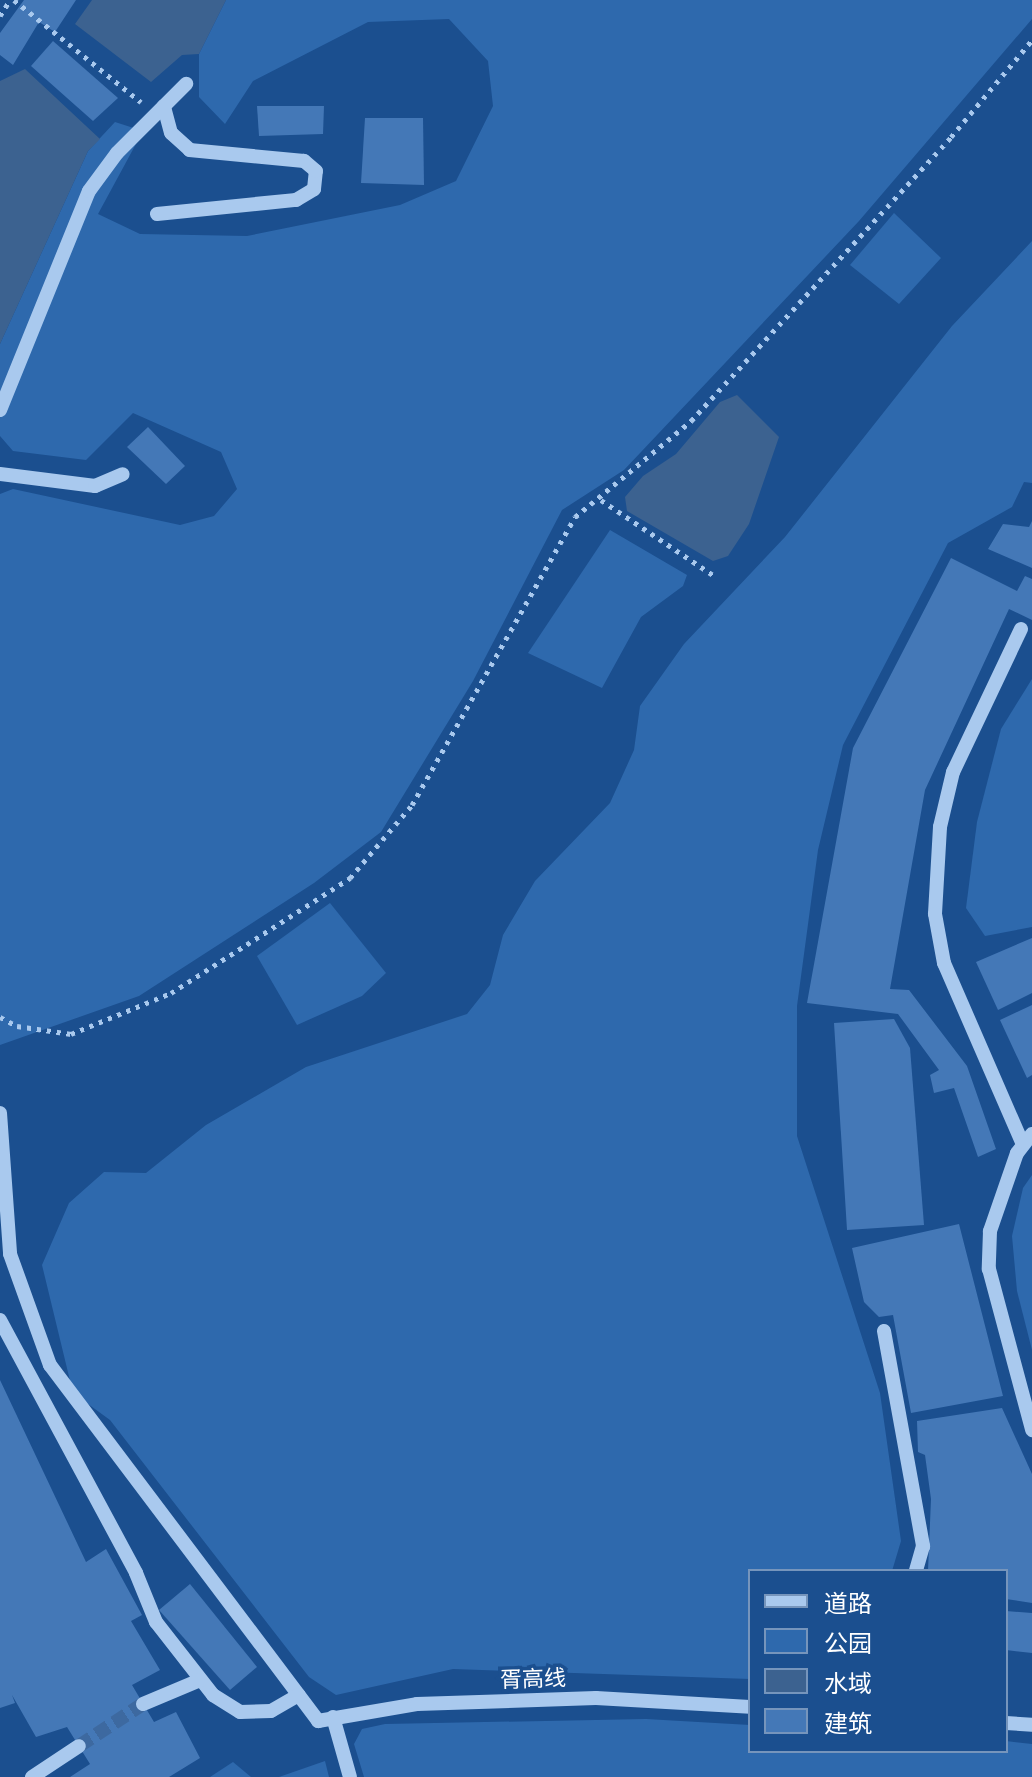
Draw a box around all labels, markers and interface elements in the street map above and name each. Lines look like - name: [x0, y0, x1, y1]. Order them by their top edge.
- legend: [748, 1569, 1008, 1753]
- text: 道路: [824, 1588, 872, 1617]
- text: 公园: [824, 1628, 872, 1657]
- street label: 胥高线: [500, 1664, 566, 1692]
- text: 水域: [824, 1668, 872, 1697]
- text: 建筑: [824, 1708, 872, 1737]

